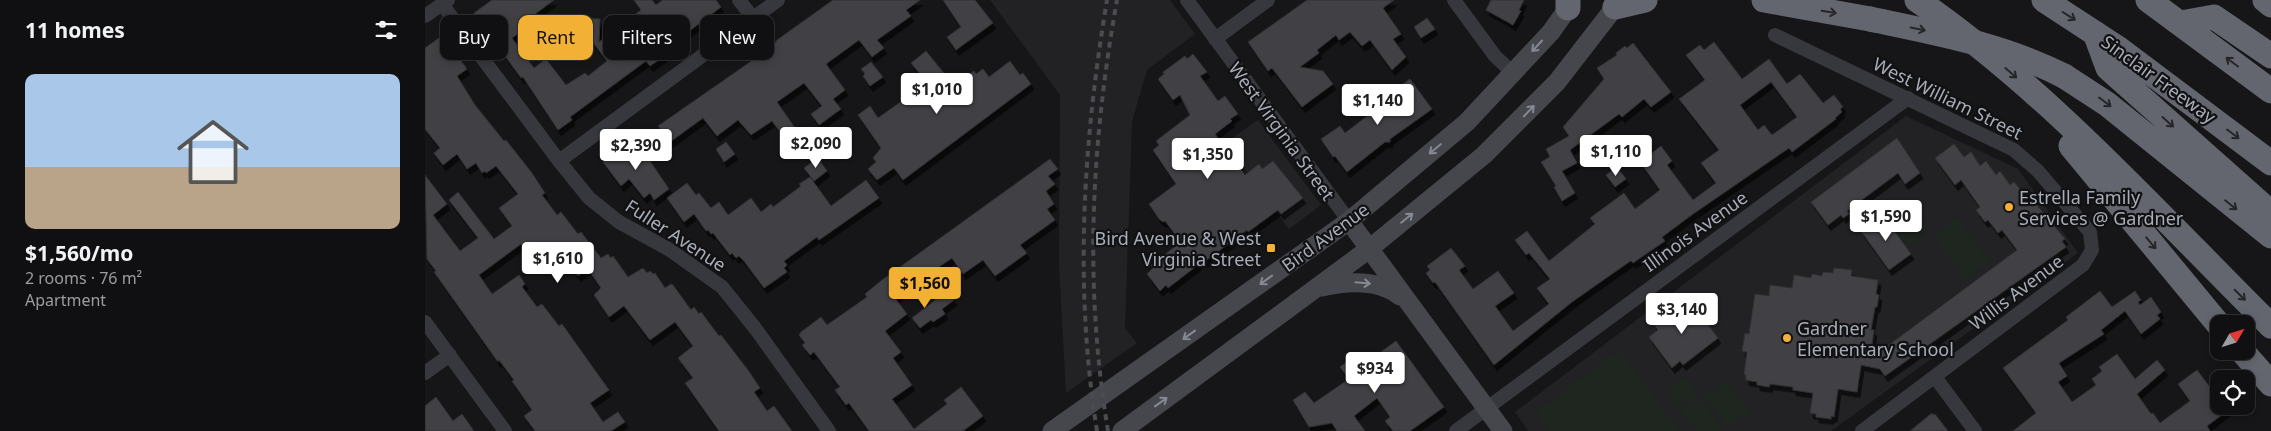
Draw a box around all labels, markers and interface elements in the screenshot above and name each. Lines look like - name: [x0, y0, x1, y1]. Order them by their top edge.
- one-way arrow: [1820, 7, 1836, 17]
- one-way arrow: [2062, 12, 2076, 22]
- chip: Buy: [440, 15, 508, 60]
- chip: Rent: [518, 15, 593, 60]
- chip: Filters: [603, 15, 690, 60]
- chip: New: [700, 15, 774, 60]
- text: 11 homes: [25, 16, 125, 44]
- icon: filters: [372, 16, 400, 44]
- one-way arrow: [1910, 25, 1926, 34]
- street label: Sinclair Freeway: [2097, 29, 2222, 129]
- one-way arrow: [1532, 39, 1543, 52]
- street label: West William Street: [1869, 51, 2027, 145]
- one-way arrow: [2226, 56, 2239, 67]
- street label: West Virginia Street: [1224, 57, 1341, 205]
- one-way arrow: [2004, 68, 2017, 79]
- pin: $1,010: [896, 72, 978, 115]
- text: $1,010: [912, 78, 962, 100]
- pin: $1,140: [1337, 84, 1419, 126]
- text: $1,140: [1353, 89, 1403, 111]
- one-way arrow: [2098, 97, 2112, 107]
- one-way arrow: [1523, 105, 1535, 117]
- icon: home: [168, 107, 258, 197]
- one-way arrow: [2162, 116, 2175, 128]
- pin: $2,090: [775, 126, 857, 169]
- pin: $2,390: [595, 128, 677, 171]
- one-way arrow: [2226, 129, 2240, 139]
- text: $2,090: [791, 132, 841, 154]
- text: $2,390: [611, 134, 661, 156]
- pin: $1,110: [1575, 134, 1657, 177]
- pin: $1,350: [1167, 138, 1249, 180]
- text: $1,110: [1591, 140, 1641, 162]
- text: $1,350: [1183, 143, 1233, 165]
- one-way arrow: [1429, 143, 1442, 154]
- street label: Illinois Avenue: [1638, 185, 1752, 277]
- place label: Estrella Family Services @ Gardner: [2019, 185, 2184, 230]
- street label: Fuller Avenue: [621, 194, 731, 276]
- street label: Bird Avenue: [1277, 197, 1373, 277]
- one-way arrow: [2224, 199, 2237, 210]
- pin: $1,590: [1845, 200, 1927, 242]
- marker: Estrella Family Services @ Gardner: [2003, 201, 2015, 213]
- text: $1,590: [1861, 205, 1911, 227]
- one-way arrow: [1400, 213, 1413, 224]
- place label: Bird Avenue & West Virginia Street: [1094, 226, 1261, 271]
- one-way arrow: [2145, 237, 2157, 250]
- text: $1,560/mo: [25, 239, 133, 267]
- pin: $1,610: [517, 242, 599, 284]
- marker: Bird Avenue & West Virginia Street: [1265, 242, 1277, 254]
- text: $1,610: [533, 247, 583, 269]
- street label: Willis Avenue: [1964, 249, 2068, 335]
- pin: $1,560: [884, 266, 966, 309]
- text: 2 rooms · 76 m²: [25, 267, 142, 289]
- text: $1,560: [900, 272, 950, 294]
- one-way arrow: [1259, 275, 1273, 285]
- one-way arrow: [1354, 278, 1370, 288]
- text: Apartment: [25, 289, 106, 311]
- one-way arrow: [2234, 289, 2246, 302]
- pin: $3,140: [1641, 292, 1723, 335]
- text: $3,140: [1657, 298, 1707, 320]
- north arrow: [2210, 315, 2255, 360]
- map controls: [2210, 315, 2255, 415]
- place label: Gardner Elementary School: [1797, 316, 1954, 361]
- one-way arrow: [1182, 330, 1196, 340]
- marker: Gardner Elementary School: [1781, 332, 1793, 344]
- pin: $934: [1345, 352, 1405, 394]
- text: $934: [1357, 357, 1393, 379]
- button: locate: [2210, 370, 2255, 415]
- one-way arrow: [1154, 397, 1168, 407]

